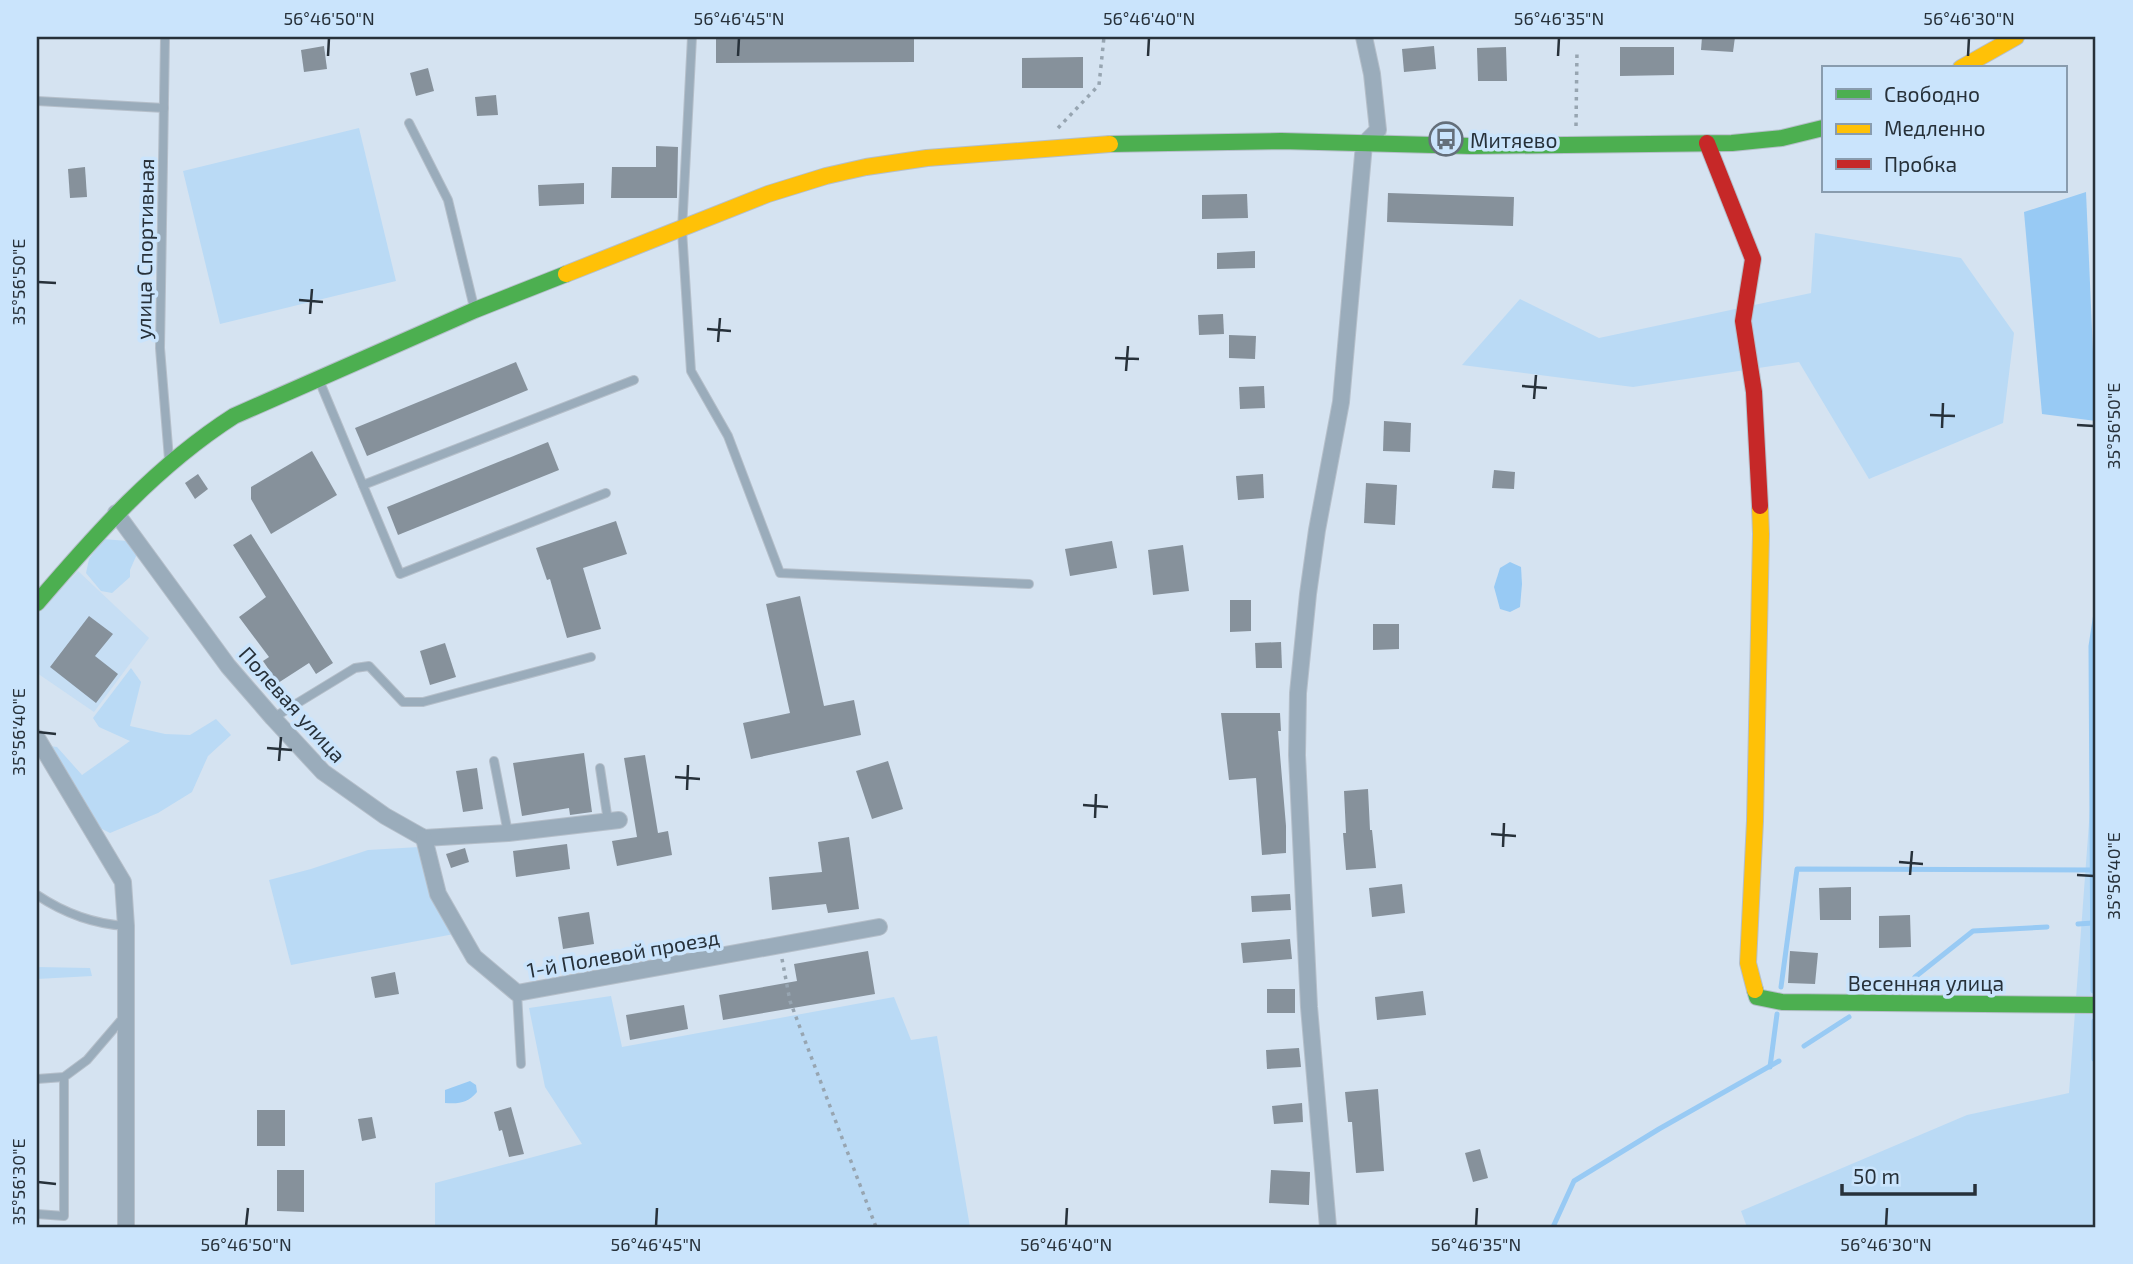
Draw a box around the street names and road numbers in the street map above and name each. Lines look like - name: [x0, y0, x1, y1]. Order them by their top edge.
- street label: улица Спортивная: [130, 158, 159, 340]
- street label: Полевая улица: [234, 641, 351, 768]
- street label: 1-й Полевой проезд: [525, 924, 721, 982]
- street label: Весенняя улица: [1848, 970, 2004, 996]

